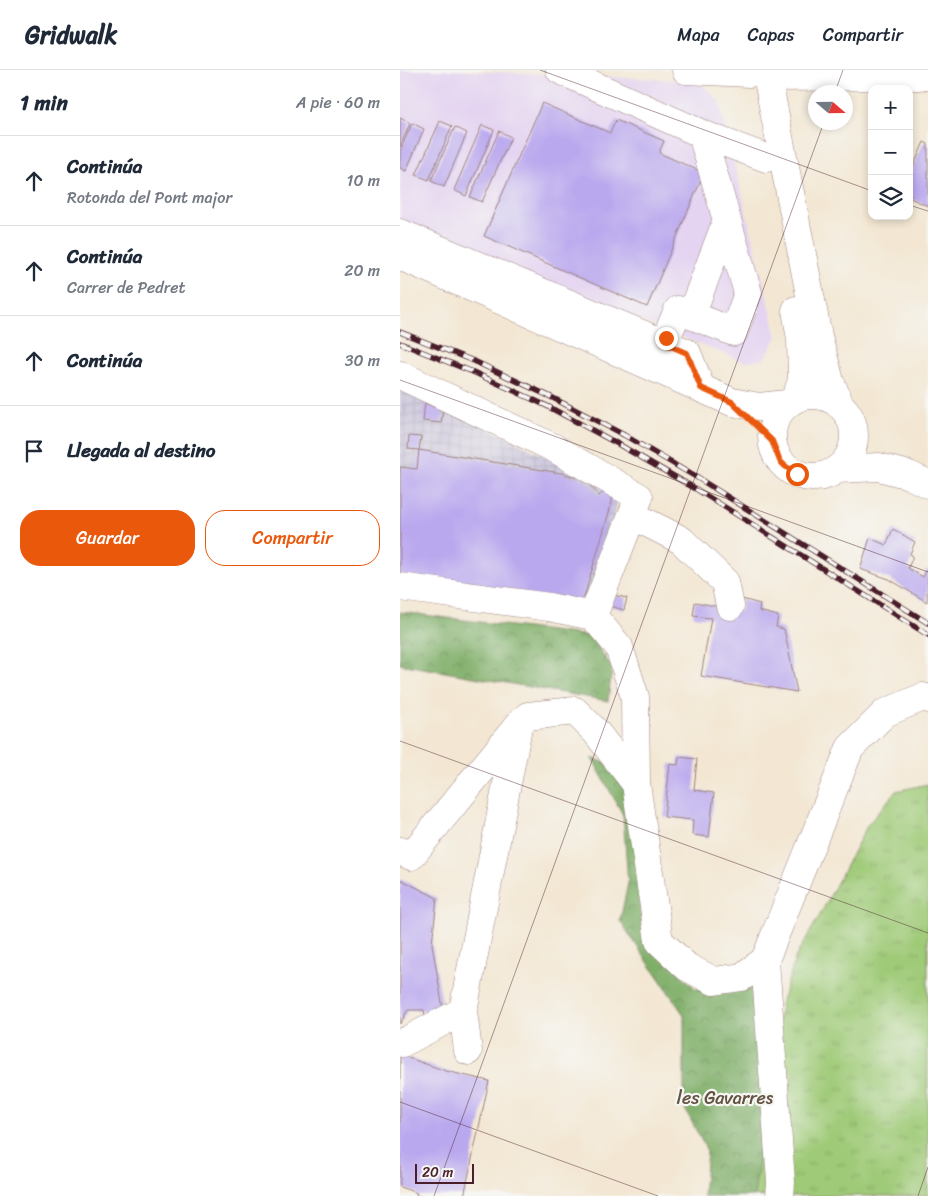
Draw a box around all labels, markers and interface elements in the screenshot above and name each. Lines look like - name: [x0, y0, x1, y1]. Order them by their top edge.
- text: Gridwalk: [25, 14, 117, 56]
- text: Mapa: [677, 19, 720, 51]
- text: Capas: [748, 19, 795, 51]
- text: Compartir: [823, 19, 903, 51]
- text: 1 min: [20, 84, 68, 122]
- north arrow: [808, 85, 853, 130]
- map controls: [868, 85, 913, 220]
- button: +: [868, 85, 913, 130]
- text: A pie · 60 m: [296, 88, 380, 117]
- button: −: [868, 130, 913, 175]
- text: Continúa: [67, 150, 142, 183]
- text: 10 m: [347, 166, 380, 195]
- icon: ahead: [20, 167, 48, 195]
- button: layers: [868, 175, 913, 220]
- text: Rotonda del Pont major: [67, 183, 232, 212]
- text: Continúa: [67, 240, 142, 273]
- text: 20 m: [344, 256, 380, 285]
- icon: ahead: [20, 257, 48, 285]
- text: Carrer de Pedret: [67, 273, 186, 302]
- route end: [655, 327, 678, 350]
- text: Continúa: [67, 344, 142, 377]
- text: 30 m: [345, 346, 380, 375]
- icon: ahead: [20, 347, 48, 375]
- text: Llegada al destino: [67, 434, 216, 467]
- icon: arrive: [20, 437, 48, 465]
- route start: [786, 463, 809, 486]
- button: Guardar: [20, 510, 195, 566]
- button: Compartir: [205, 510, 380, 566]
- park label: les Gavarres: [677, 1082, 774, 1114]
- text: 20 m: [422, 1160, 453, 1185]
- scale bar: [415, 1161, 474, 1184]

